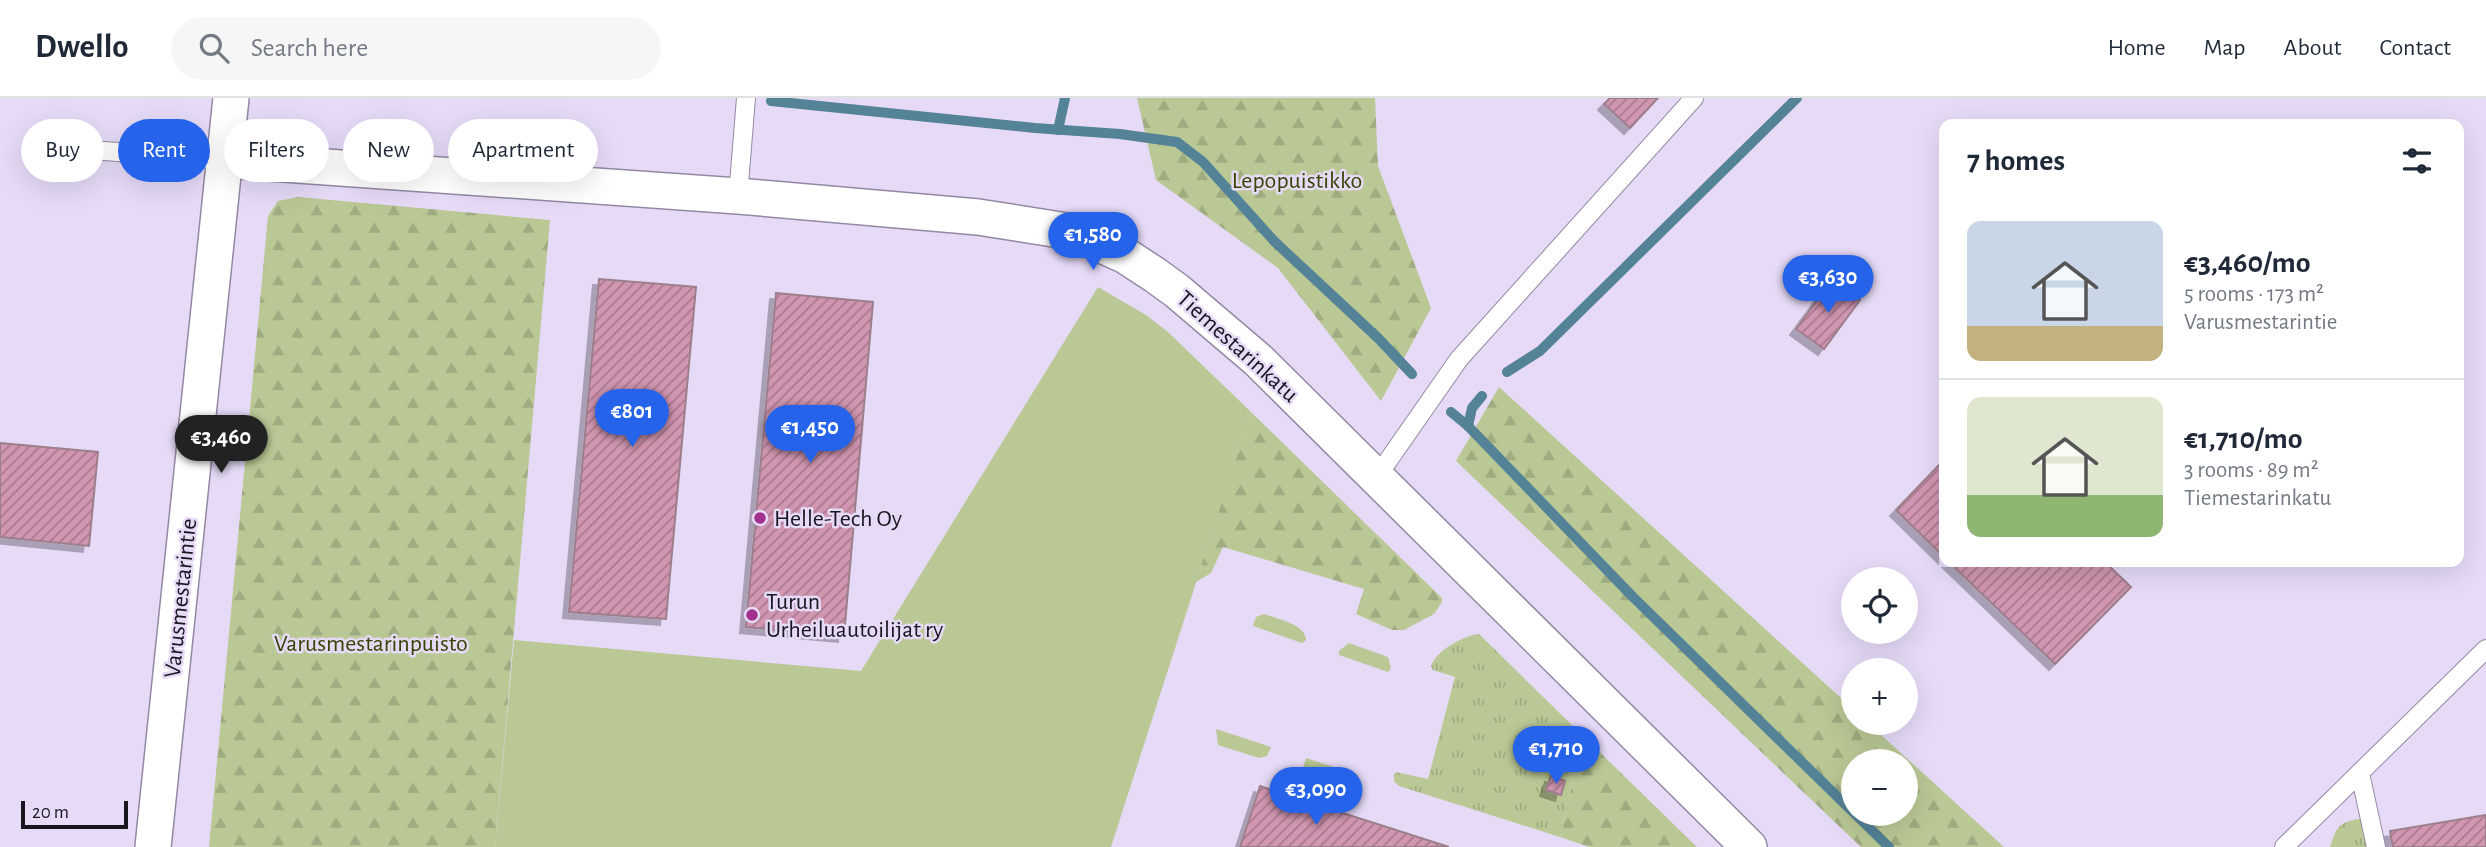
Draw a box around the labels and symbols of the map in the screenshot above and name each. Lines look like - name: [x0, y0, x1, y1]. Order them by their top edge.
- park label: Lepopuistikko: [1232, 169, 1362, 193]
- pin: €1,580: [1036, 212, 1150, 272]
- pin: €3,630: [1771, 256, 1885, 315]
- street label: Tiemestarinkatu: [1172, 286, 1302, 407]
- pin: €801: [591, 390, 673, 449]
- pin: €1,450: [753, 406, 867, 465]
- pin: €3,460: [164, 416, 278, 475]
- place label: Helle-Tech Oy: [774, 507, 902, 531]
- marker: Helle-Tech Oy: [752, 510, 768, 526]
- street label: Varusmestarintie: [161, 517, 201, 679]
- place label: Turun Urheiluautoilijat ry: [766, 590, 943, 642]
- marker: Turun Urheiluautoilijat ry: [744, 607, 760, 623]
- park label: Varusmestarinpuisto: [274, 632, 468, 656]
- pin: €1,710: [1499, 726, 1613, 786]
- pin: €3,090: [1259, 768, 1373, 827]
- scale bar: [21, 798, 128, 830]

